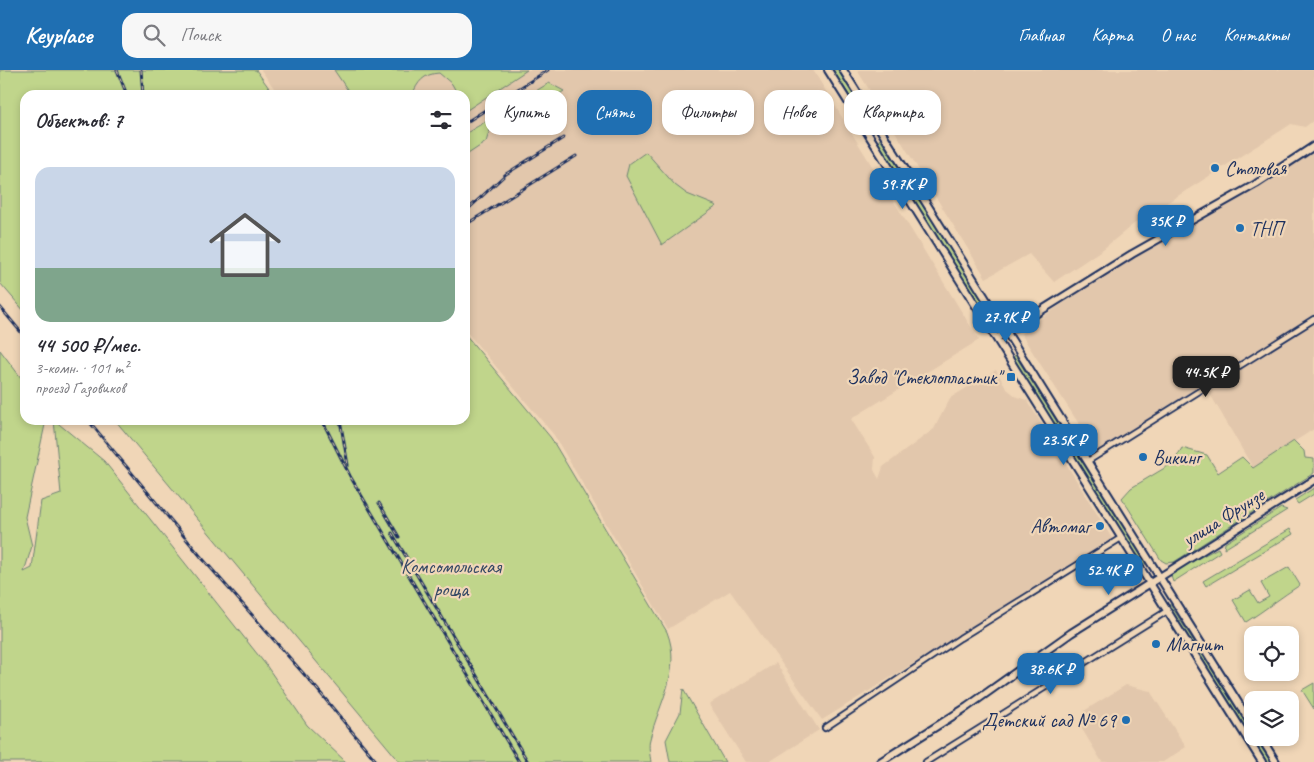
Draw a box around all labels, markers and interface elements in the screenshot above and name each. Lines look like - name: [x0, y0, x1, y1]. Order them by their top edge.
- search box: [122, 13, 472, 58]
- text: Keyplace: [25, 20, 92, 50]
- icon: search: [140, 21, 168, 49]
- text: Поиск: [180, 23, 220, 47]
- text: Главная: [1019, 24, 1064, 46]
- text: Карта: [1092, 24, 1133, 46]
- text: О нас: [1161, 24, 1196, 46]
- text: Контакты: [1224, 24, 1289, 46]
- chip: Купить: [485, 90, 567, 135]
- chip: Снять: [577, 90, 652, 135]
- chip: Фильтры: [662, 90, 754, 135]
- chip: Новое: [764, 90, 834, 135]
- chip: Квартира: [844, 90, 941, 135]
- icon: filters: [427, 106, 455, 134]
- text: Объектов: 7: [35, 107, 123, 133]
- place label: Столовая: [1225, 156, 1287, 181]
- marker: Столовая: [1209, 162, 1221, 174]
- pin: 59.7K ₽: [857, 168, 949, 210]
- text: 59.7K ₽: [881, 174, 925, 194]
- icon: home: [200, 200, 290, 290]
- pin: 35K ₽: [1131, 204, 1201, 247]
- text: 35K ₽: [1149, 211, 1183, 231]
- place label: ТНП: [1250, 216, 1286, 241]
- marker: ТНП: [1234, 222, 1246, 234]
- pin: 27.9K ₽: [960, 300, 1052, 343]
- text: 27.9K ₽: [984, 307, 1028, 327]
- text: 44 500 ₽/мес.: [35, 332, 140, 358]
- pin: 44.5K ₽: [1160, 356, 1252, 398]
- text: 3-комн. · 101 m²: [35, 358, 128, 378]
- text: 44.5K ₽: [1184, 362, 1228, 382]
- place label: Завод "Стеклопластик": [847, 365, 1005, 390]
- marker: Завод "Стеклопластик": [1005, 371, 1017, 383]
- text: проезд Газовиков: [35, 378, 125, 398]
- pin: 23.5K ₽: [1018, 424, 1110, 466]
- text: 23.5K ₽: [1042, 430, 1086, 450]
- place label: Викинг: [1153, 445, 1203, 470]
- marker: Викинг: [1137, 451, 1149, 463]
- street label: улица Фрунзе: [1177, 482, 1270, 553]
- place label: Автомаг: [1031, 514, 1092, 539]
- marker: Автомаг: [1094, 520, 1106, 532]
- park label: Комсомольская роща: [401, 554, 503, 602]
- pin: 52.4K ₽: [1063, 554, 1155, 596]
- text: 52.4K ₽: [1087, 560, 1131, 580]
- map controls: [1244, 626, 1299, 746]
- button: locate: [1244, 626, 1299, 681]
- place label: Магнит: [1166, 632, 1224, 657]
- marker: Магнит: [1150, 638, 1162, 650]
- pin: 38.6K ₽: [1005, 652, 1097, 695]
- text: 38.6K ₽: [1028, 659, 1074, 679]
- button: layers: [1244, 691, 1299, 746]
- place label: Детский сад № 69: [982, 708, 1118, 733]
- marker: Детский сад № 69: [1120, 714, 1132, 726]

